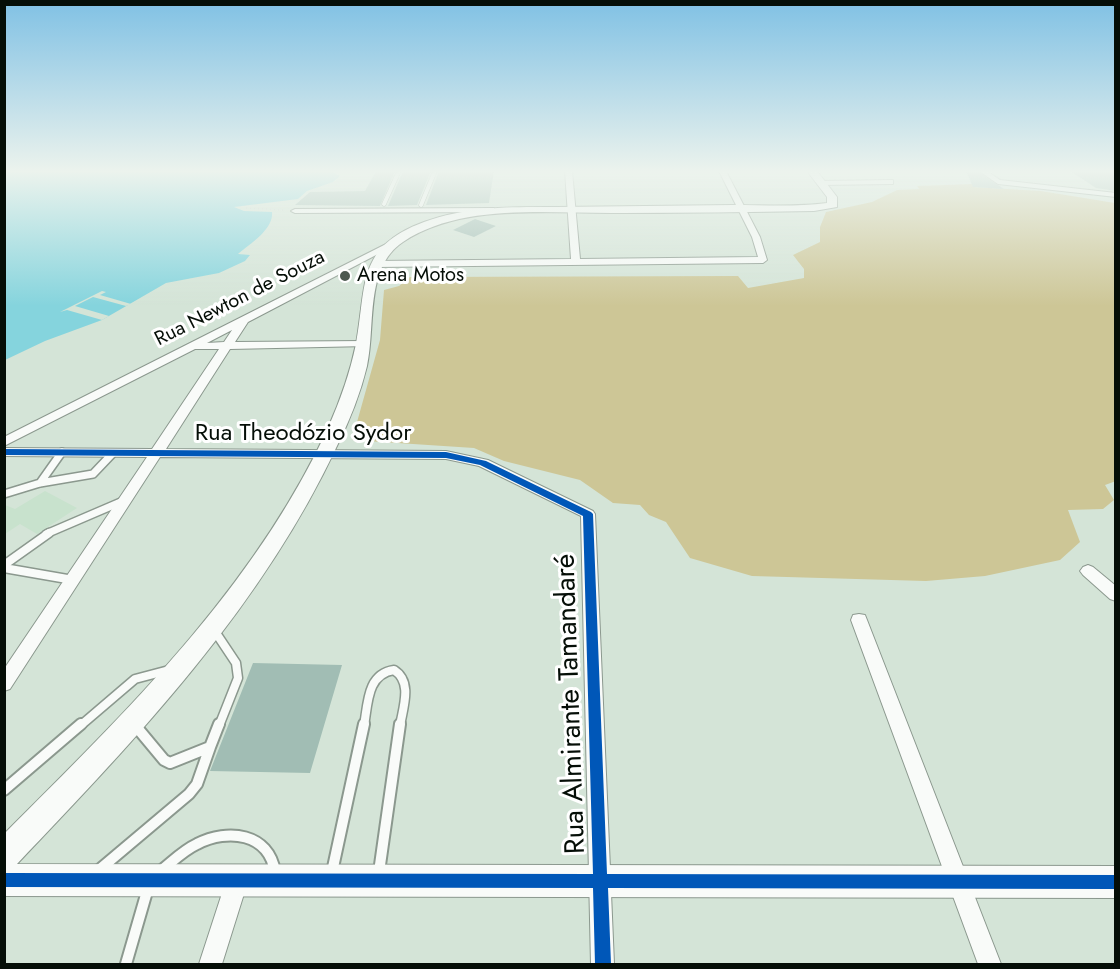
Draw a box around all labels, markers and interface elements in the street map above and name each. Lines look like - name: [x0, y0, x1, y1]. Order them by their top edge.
- street label: Rua Newton de Souza: [151, 246, 329, 352]
- place label: Arena Motos: [357, 264, 464, 288]
- marker: Arena Motos: [338, 269, 352, 283]
- street label: Rua Theodózio Sydor: [195, 420, 411, 448]
- street label: Rua Almirante Tamandaré: [550, 553, 594, 855]

